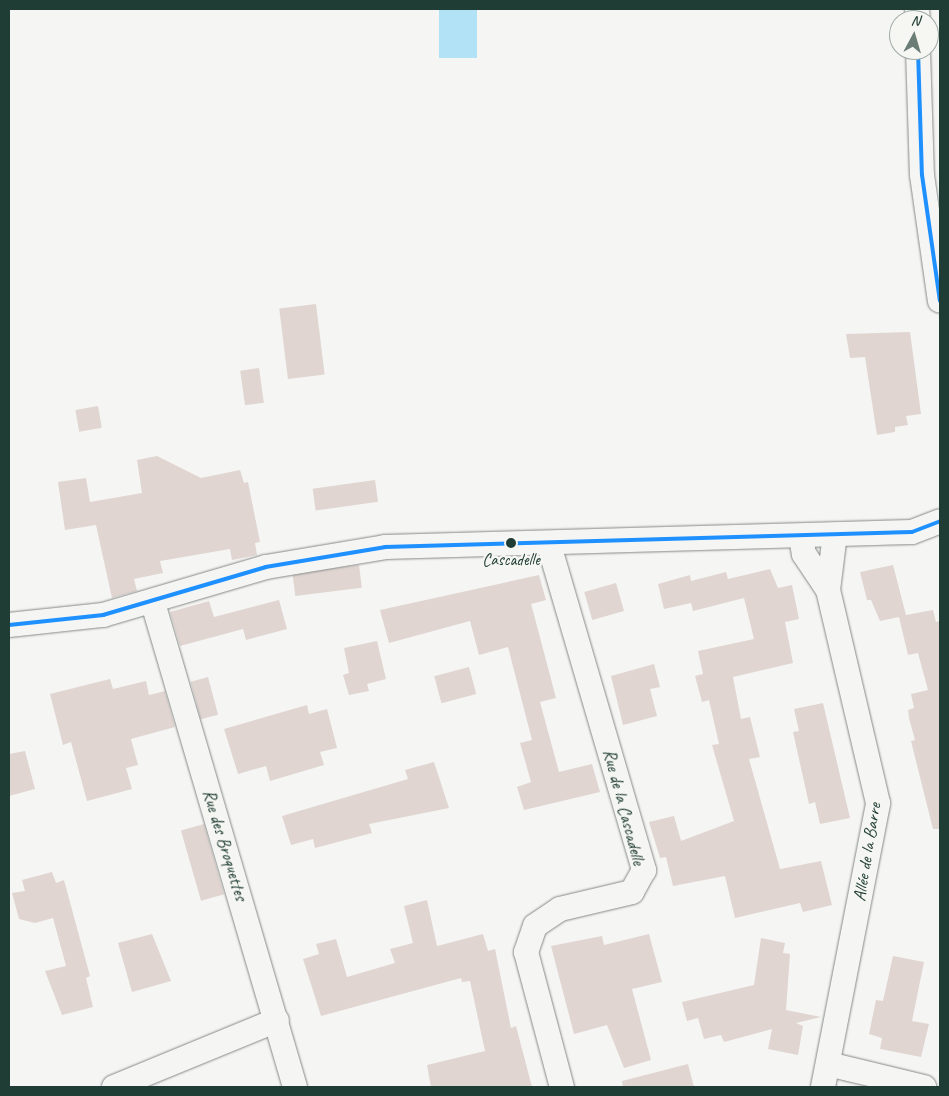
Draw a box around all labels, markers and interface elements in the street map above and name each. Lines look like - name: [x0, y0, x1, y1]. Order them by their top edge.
- north arrow: [889, 10, 939, 60]
- text: N: [910, 12, 921, 29]
- marker: Cascadelle: [506, 538, 516, 548]
- place label: Cascadelle: [482, 550, 540, 570]
- street label: Rue de la Cascadelle: [598, 747, 650, 867]
- street label: Rue des Broquettes: [198, 787, 252, 903]
- street label: Allée de la Barre: [849, 801, 885, 903]

